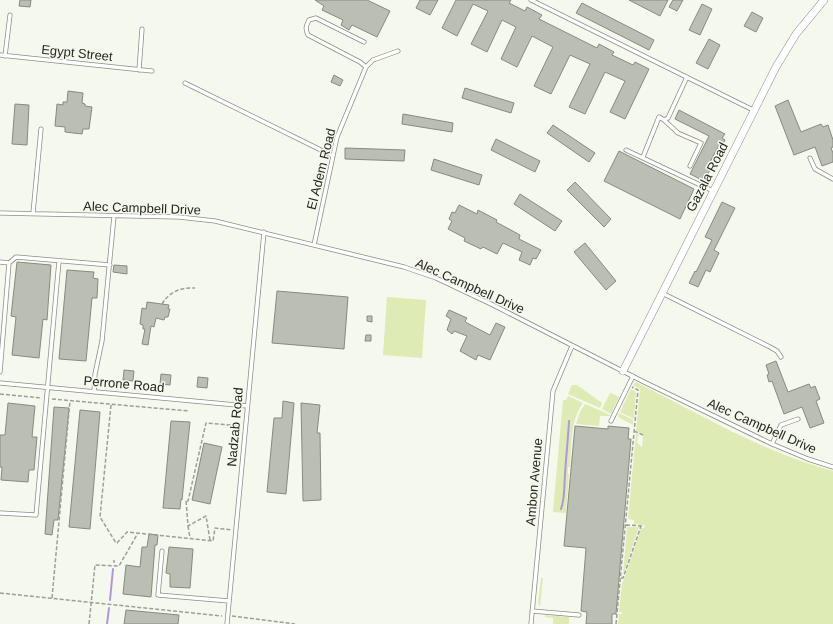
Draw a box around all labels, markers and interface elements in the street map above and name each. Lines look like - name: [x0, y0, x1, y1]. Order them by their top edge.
- street label: Egypt Street: [41, 42, 114, 64]
- street label: El Adem Road: [304, 127, 338, 211]
- street label: Gazala Road: [683, 140, 731, 214]
- street label: Alec Campbell Drive: [83, 198, 201, 218]
- street label: Alec Campbell Drive: [413, 255, 527, 317]
- street label: Perrone Road: [83, 373, 165, 395]
- street label: Nadzab Road: [224, 387, 246, 467]
- street label: Alec Campbell Drive: [705, 395, 819, 457]
- street label: Ambon Avenue: [523, 438, 545, 526]

